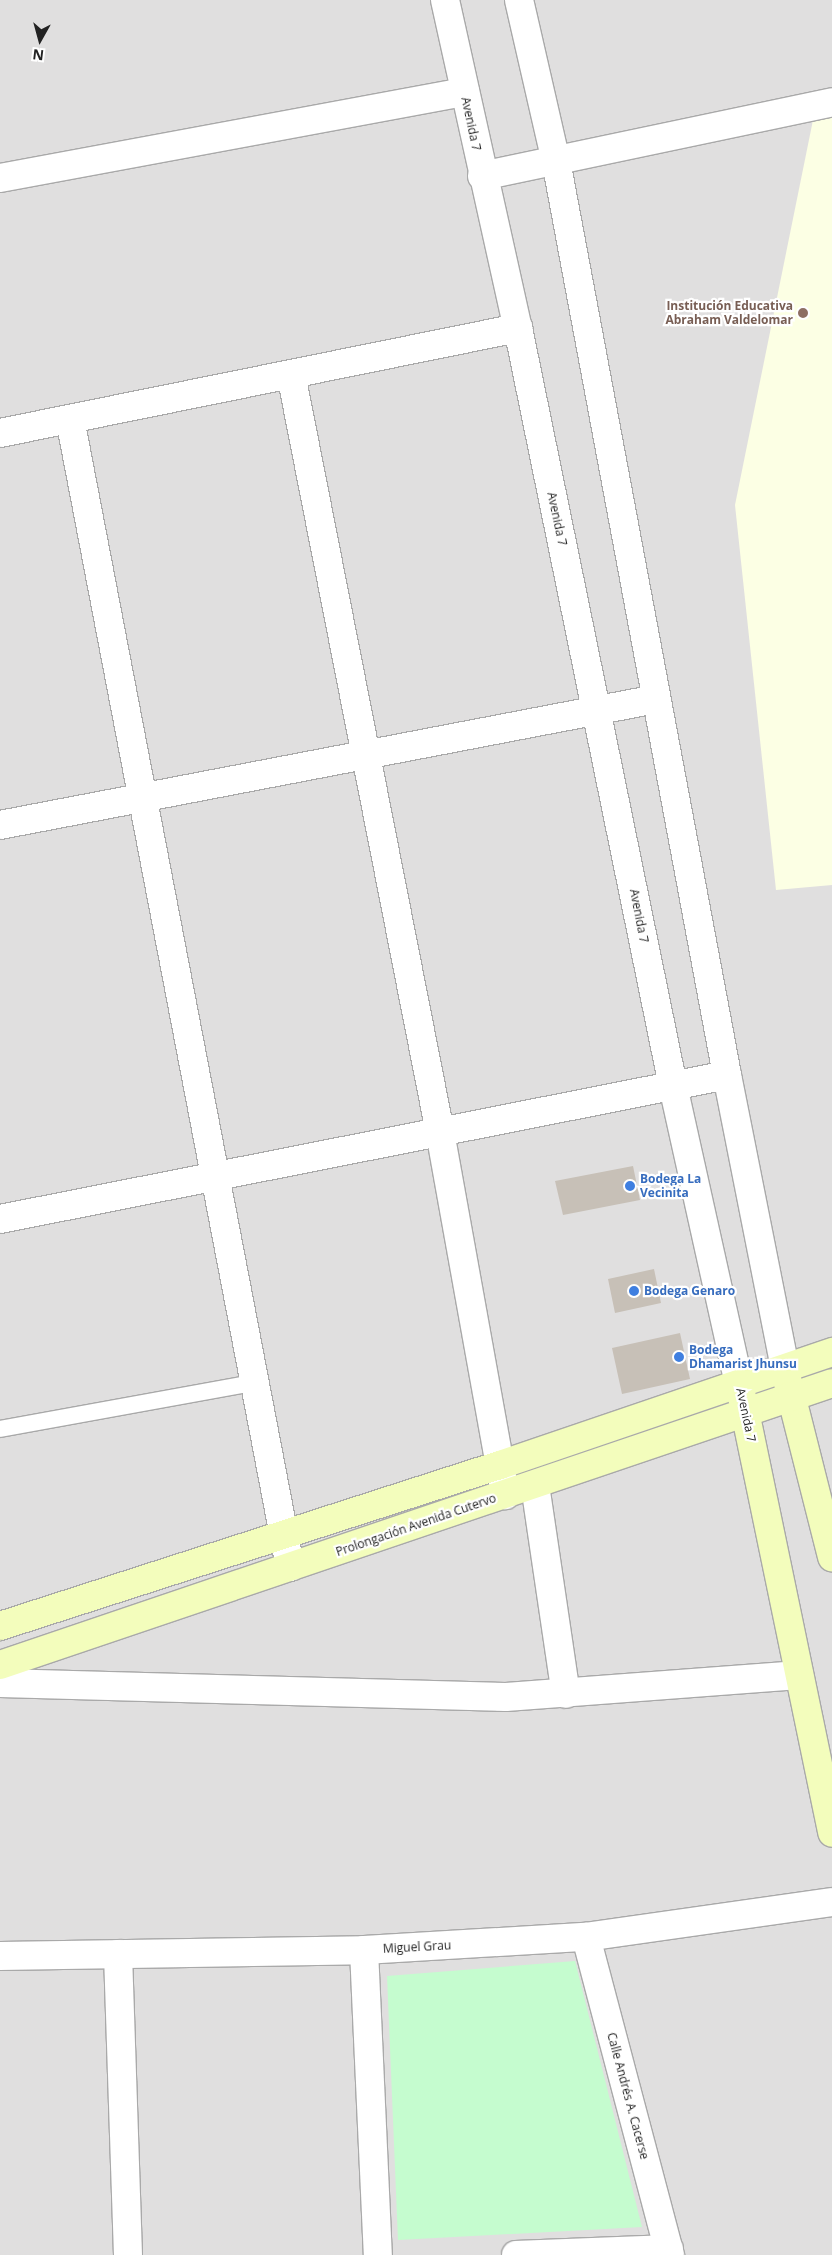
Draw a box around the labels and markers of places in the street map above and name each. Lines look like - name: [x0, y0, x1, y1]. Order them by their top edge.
- place label: Institución Educativa Abraham Valdelomar: [665, 299, 793, 327]
- marker: Institución Educativa Abraham Valdelomar: [797, 307, 809, 319]
- place label: Bodega La Vecinita: [640, 1172, 701, 1200]
- marker: Bodega La Vecinita: [624, 1180, 636, 1192]
- place label: Bodega Genaro: [644, 1284, 735, 1298]
- marker: Bodega Genaro: [628, 1285, 640, 1297]
- place label: Bodega Dhamarist Jhunsu: [689, 1343, 797, 1371]
- marker: Bodega Dhamarist Jhunsu: [673, 1351, 685, 1363]

